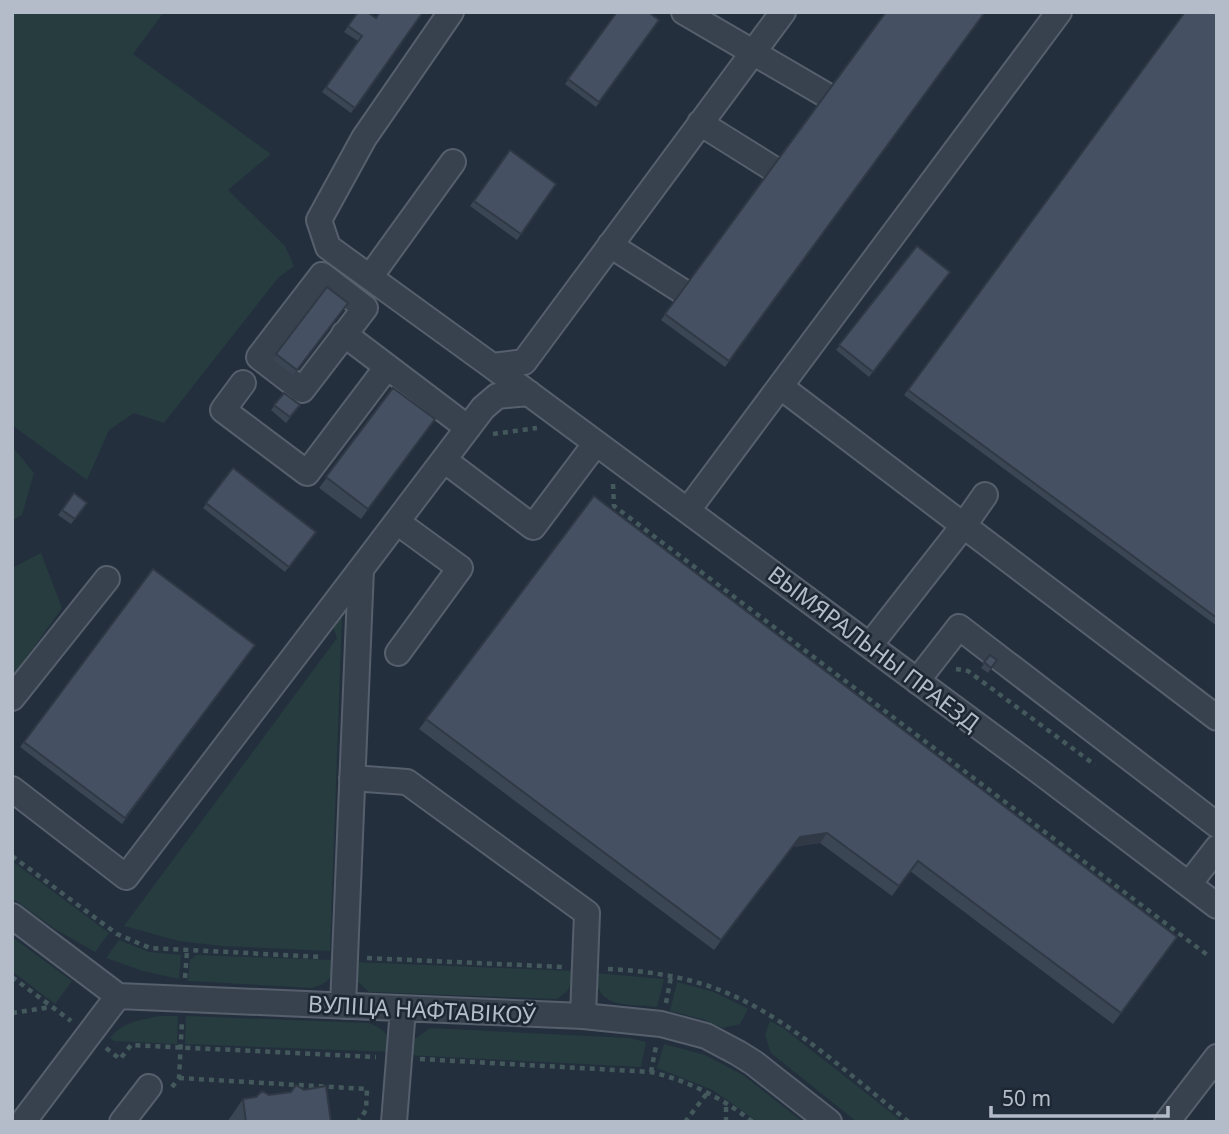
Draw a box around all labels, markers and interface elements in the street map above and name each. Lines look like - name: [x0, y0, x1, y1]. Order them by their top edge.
- street label: ВЫМЯРАЛЬНЫ ПРАЕЗД: [762, 558, 987, 738]
- street label: ВУЛІЦА НАФТАВІКОЎ: [307, 987, 538, 1031]
- scale bar: [991, 1074, 1168, 1118]
- text: 50 m: [1002, 1084, 1051, 1112]

